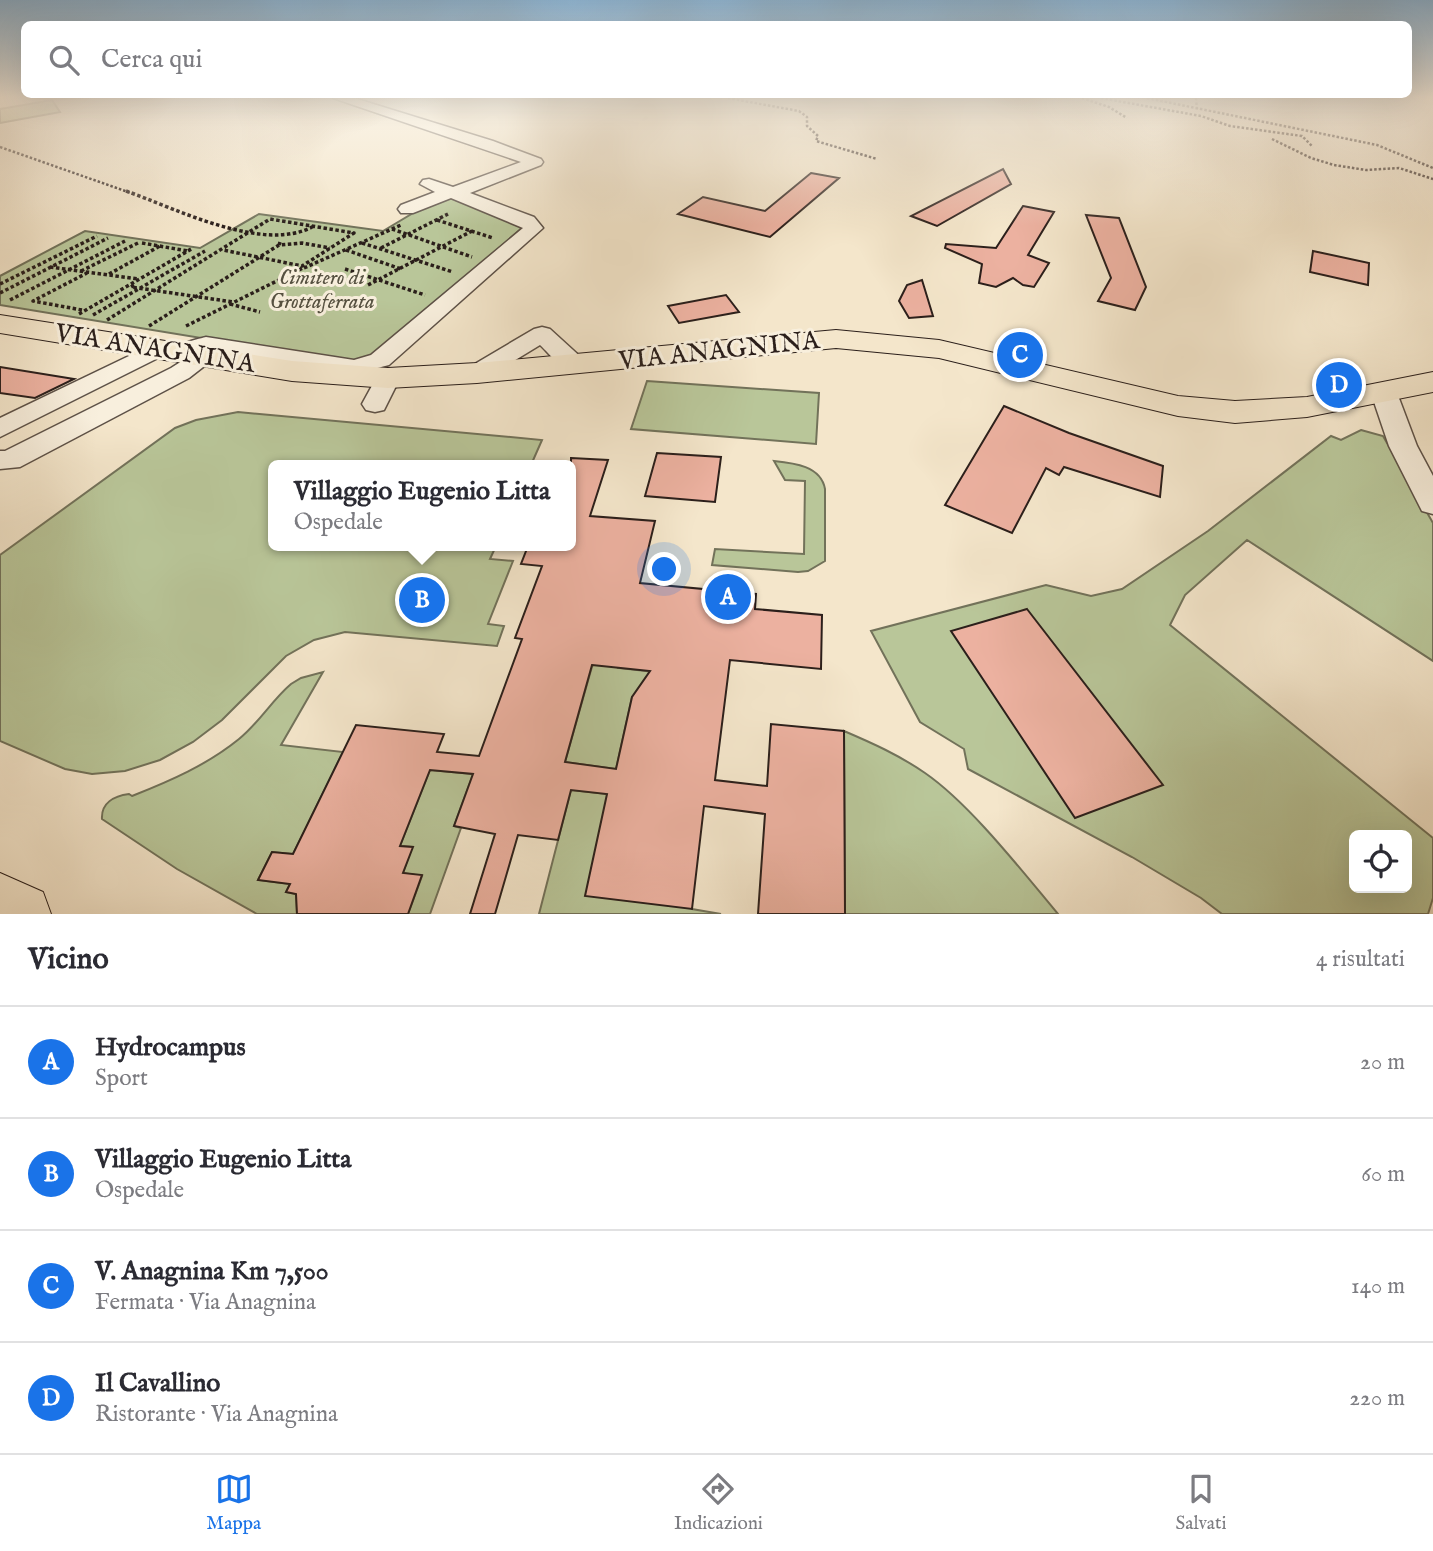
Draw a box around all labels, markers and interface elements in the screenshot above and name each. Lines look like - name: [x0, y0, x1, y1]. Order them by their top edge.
- search box: [21, 21, 1412, 98]
- icon: search: [45, 41, 83, 79]
- text: Cerca qui: [101, 43, 202, 76]
- park label: Cimitero di Grottaferrata: [269, 265, 375, 316]
- street label: VIA ANAGNINA: [52, 317, 259, 381]
- street label: VIA ANAGNINA: [616, 324, 823, 378]
- pin: C: [997, 329, 1043, 381]
- pin: D: [1316, 359, 1362, 411]
- popup: [268, 460, 576, 551]
- text: Villaggio Eugenio Litta: [294, 475, 550, 508]
- text: Ospedale: [294, 508, 383, 537]
- your location: [647, 552, 681, 586]
- pin: A: [705, 571, 751, 623]
- pin: B: [399, 574, 445, 626]
- map controls: [1349, 830, 1412, 893]
- button: locate: [1349, 830, 1412, 893]
- text: Vicino: [28, 941, 109, 979]
- text: 4 risultati: [1316, 945, 1405, 974]
- text: Hydrocampus: [95, 1031, 246, 1064]
- text: A: [43, 1048, 59, 1077]
- text: 20 m: [1360, 1048, 1405, 1077]
- text: Sport: [95, 1064, 148, 1093]
- text: Villaggio Eugenio Litta: [95, 1143, 352, 1176]
- text: B: [43, 1160, 59, 1189]
- text: 60 m: [1361, 1160, 1405, 1189]
- text: Ospedale: [95, 1176, 184, 1205]
- text: V. Anagnina Km 7,500: [95, 1255, 329, 1288]
- text: C: [43, 1272, 59, 1301]
- text: 140 m: [1351, 1272, 1405, 1301]
- text: Fermata · Via Anagnina: [95, 1288, 316, 1317]
- text: Il Cavallino: [95, 1367, 220, 1400]
- text: D: [42, 1384, 60, 1413]
- text: 220 m: [1349, 1384, 1405, 1413]
- text: Ristorante · Via Anagnina: [95, 1400, 338, 1429]
- tab: Mappa: [206, 1470, 261, 1536]
- tab: Indicazioni: [674, 1470, 763, 1536]
- tab: Salvati: [1176, 1470, 1227, 1536]

